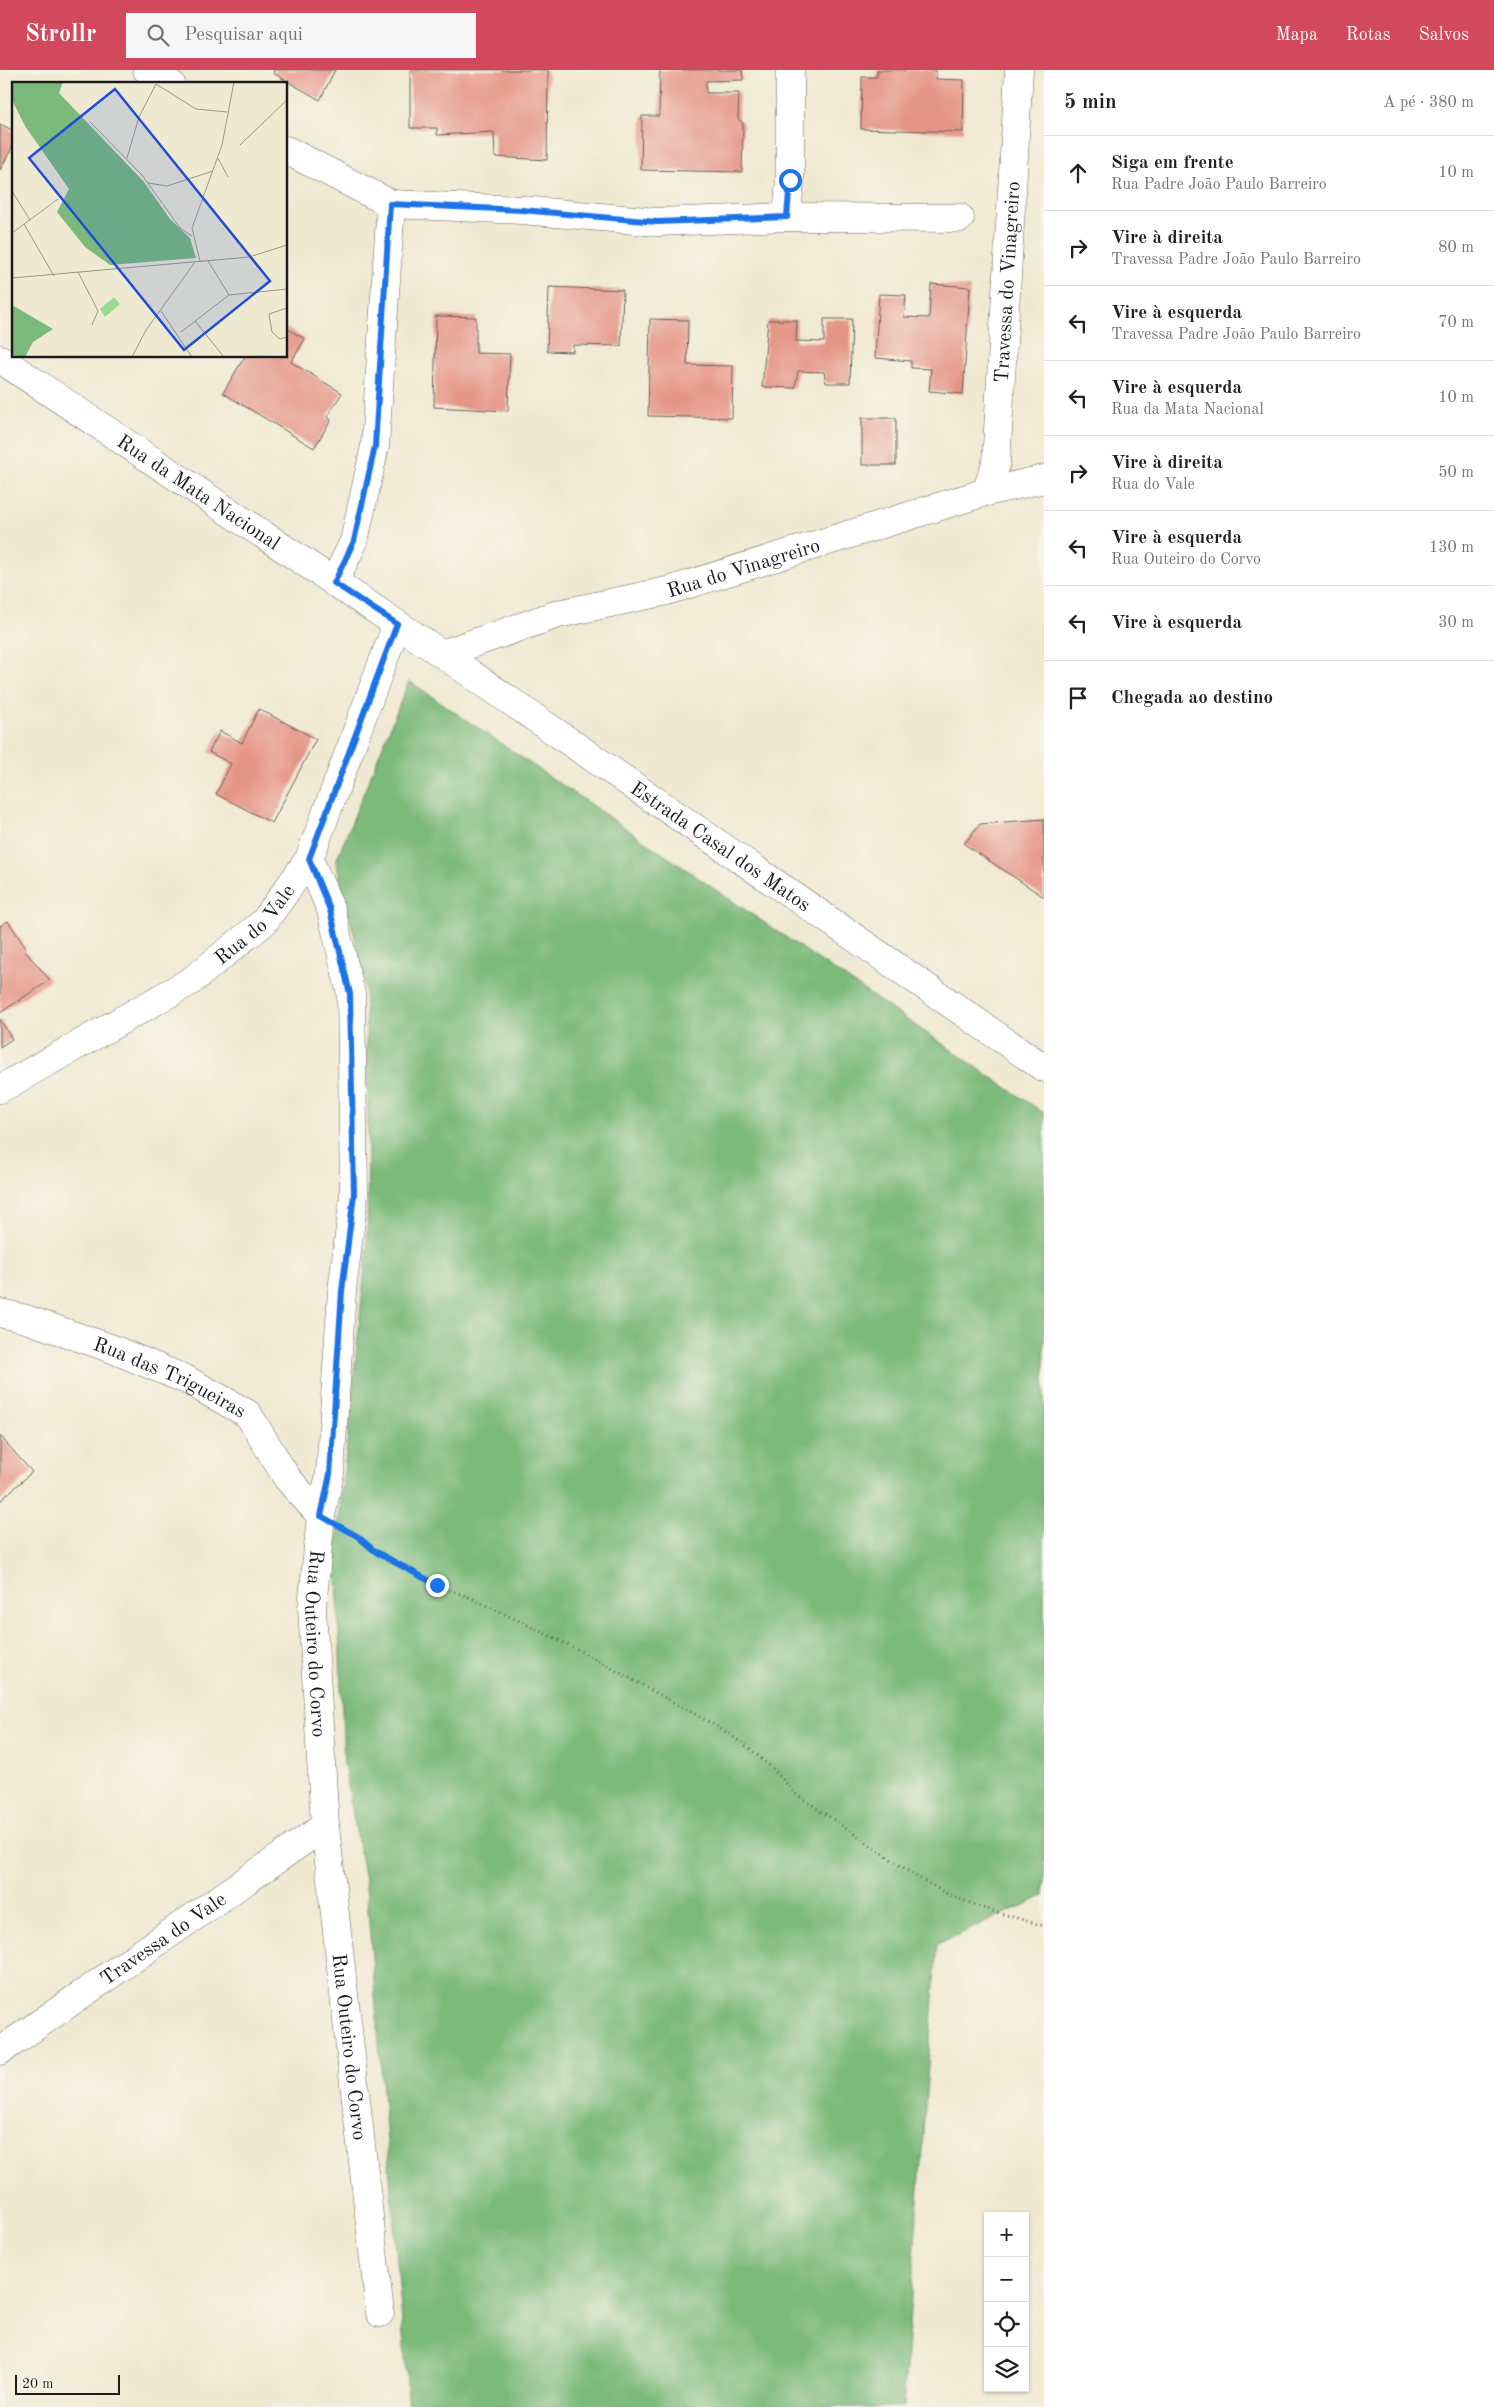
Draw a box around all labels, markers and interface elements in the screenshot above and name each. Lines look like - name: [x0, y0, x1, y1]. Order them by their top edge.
- search box: [126, 13, 476, 58]
- icon: search: [144, 21, 172, 49]
- text: Strollr: [25, 23, 96, 47]
- text: Pesquisar aqui: [184, 26, 303, 45]
- text: Mapa: [1276, 26, 1318, 44]
- text: Rotas: [1346, 26, 1391, 44]
- text: Salvos: [1419, 26, 1469, 44]
- inset map: [12, 82, 288, 358]
- text: 5 min: [1064, 92, 1117, 113]
- text: A pé · 380 m: [1383, 95, 1474, 111]
- text: Siga em frente: [1111, 154, 1234, 173]
- icon: ahead: [1064, 159, 1092, 187]
- text: 10 m: [1438, 165, 1474, 181]
- route start: [779, 169, 802, 192]
- text: Rua Padre João Paulo Barreiro: [1111, 177, 1327, 193]
- street label: Travessa do Vinagreiro: [993, 181, 1024, 383]
- text: Vire à direita: [1111, 229, 1223, 248]
- icon: right: [1064, 234, 1092, 262]
- text: 80 m: [1438, 240, 1474, 256]
- text: Travessa Padre João Paulo Barreiro: [1111, 252, 1361, 268]
- text: Vire à esquerda: [1111, 304, 1242, 323]
- icon: left: [1064, 309, 1092, 337]
- text: 70 m: [1438, 315, 1474, 331]
- text: Travessa Padre João Paulo Barreiro: [1111, 327, 1361, 343]
- text: Vire à esquerda: [1111, 379, 1242, 398]
- icon: left: [1064, 384, 1092, 412]
- text: 10 m: [1438, 390, 1474, 406]
- text: Rua da Mata Nacional: [1111, 402, 1264, 418]
- street label: Rua da Mata Nacional: [113, 432, 283, 555]
- text: Vire à direita: [1111, 454, 1223, 473]
- icon: right: [1064, 459, 1092, 487]
- text: 50 m: [1438, 465, 1474, 481]
- text: Rua do Vale: [1111, 477, 1195, 493]
- text: Vire à esquerda: [1111, 529, 1242, 548]
- icon: left: [1064, 534, 1092, 562]
- street label: Rua do Vinagreiro: [665, 536, 823, 602]
- text: 130 m: [1429, 540, 1474, 556]
- text: Rua Outeiro do Corvo: [1111, 552, 1261, 568]
- icon: left: [1064, 609, 1092, 637]
- text: Vire à esquerda: [1111, 614, 1242, 633]
- text: 30 m: [1438, 615, 1474, 631]
- icon: arrive: [1064, 684, 1092, 712]
- text: Chegada ao destino: [1111, 689, 1273, 708]
- street label: Estrada Casal dos Matos: [626, 779, 813, 916]
- street label: Rua do Vale: [212, 881, 299, 969]
- street label: Rua das Trigueiras: [90, 1335, 249, 1423]
- street label: Rua Outeiro do Corvo: [300, 1549, 328, 1738]
- route end: [426, 1574, 449, 1597]
- street label: Travessa do Vale: [97, 1890, 230, 1990]
- street label: Rua Outeiro do Corvo: [327, 1953, 368, 2141]
- map controls: [984, 2212, 1029, 2392]
- button: +: [984, 2212, 1029, 2257]
- button: −: [984, 2257, 1029, 2302]
- button: locate: [984, 2302, 1029, 2347]
- button: layers: [984, 2347, 1029, 2392]
- scale bar: [15, 2372, 120, 2395]
- text: 20 m: [22, 2377, 53, 2391]

